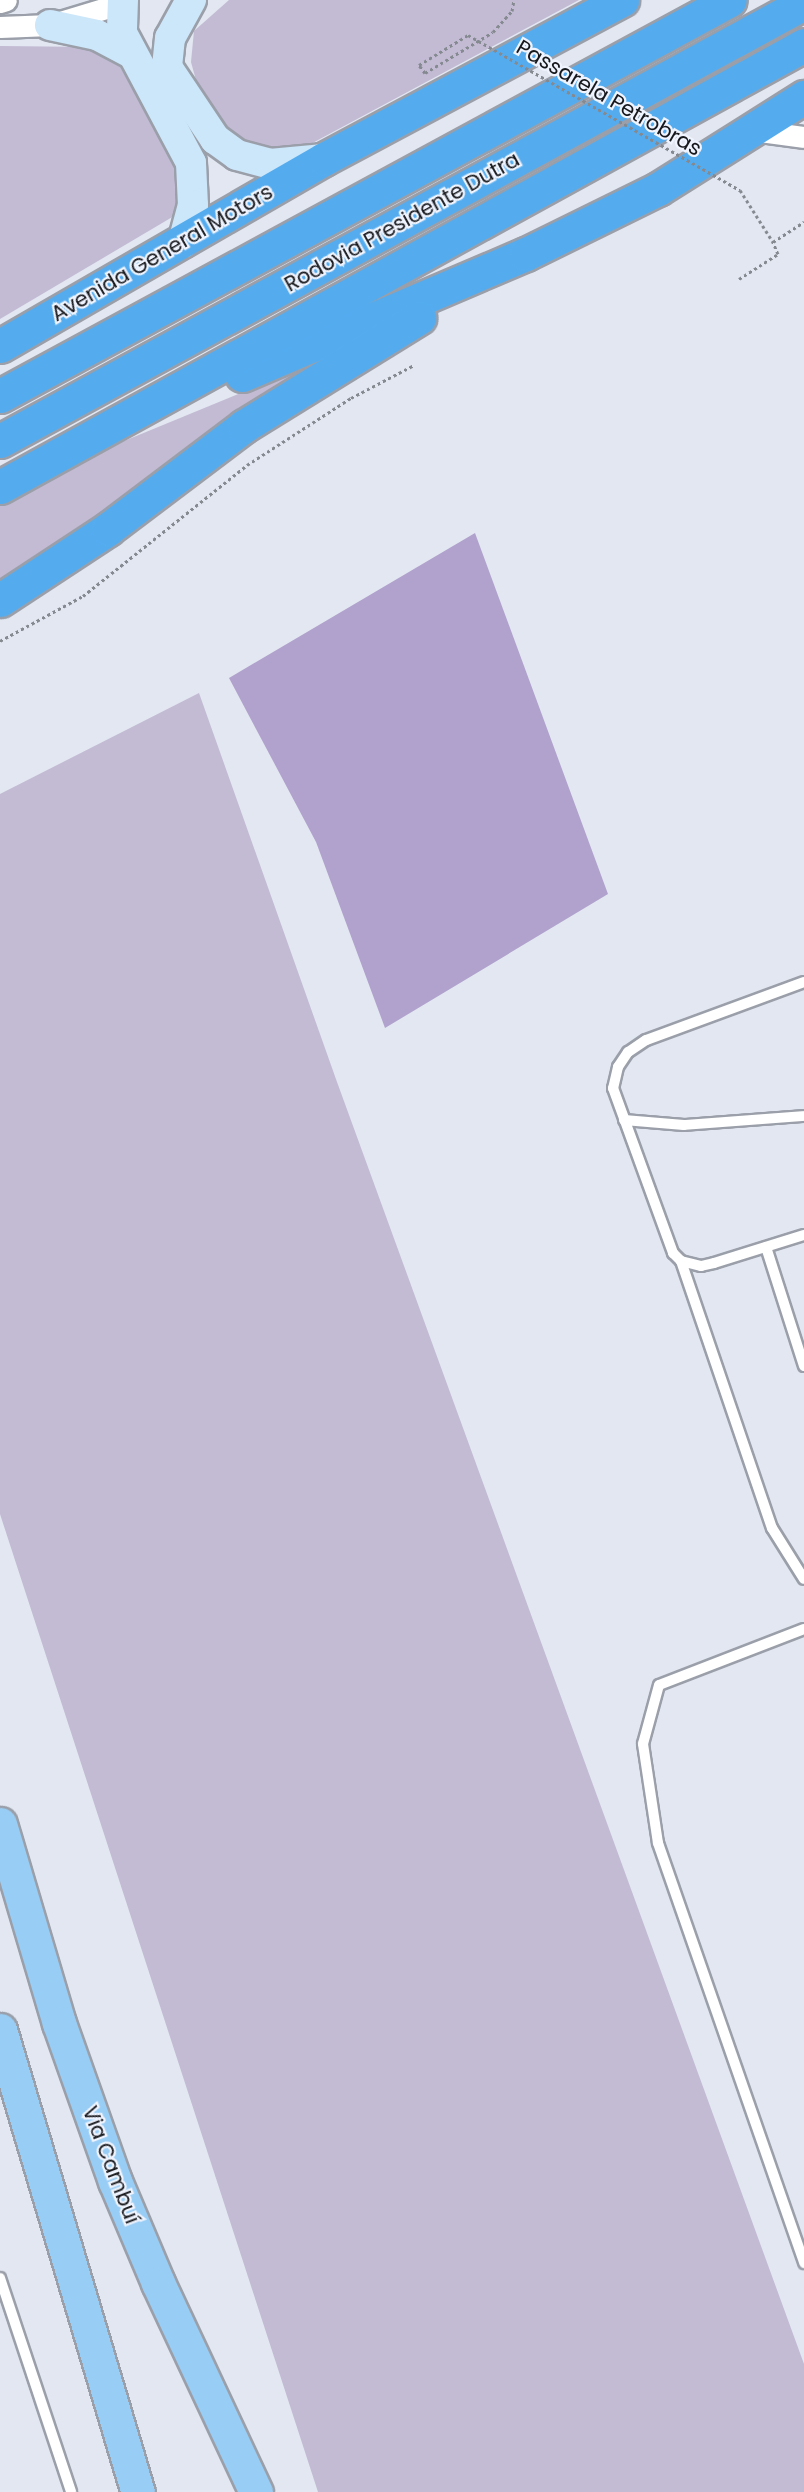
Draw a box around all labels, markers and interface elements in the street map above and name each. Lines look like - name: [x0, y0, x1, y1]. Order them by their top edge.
- street label: Passarela Petrobras: [512, 35, 706, 161]
- street label: Rodovia Presidente Dutra: [280, 147, 524, 297]
- street label: Avenida General Motors: [47, 179, 277, 327]
- street label: Via Cambuí: [77, 2103, 145, 2227]

